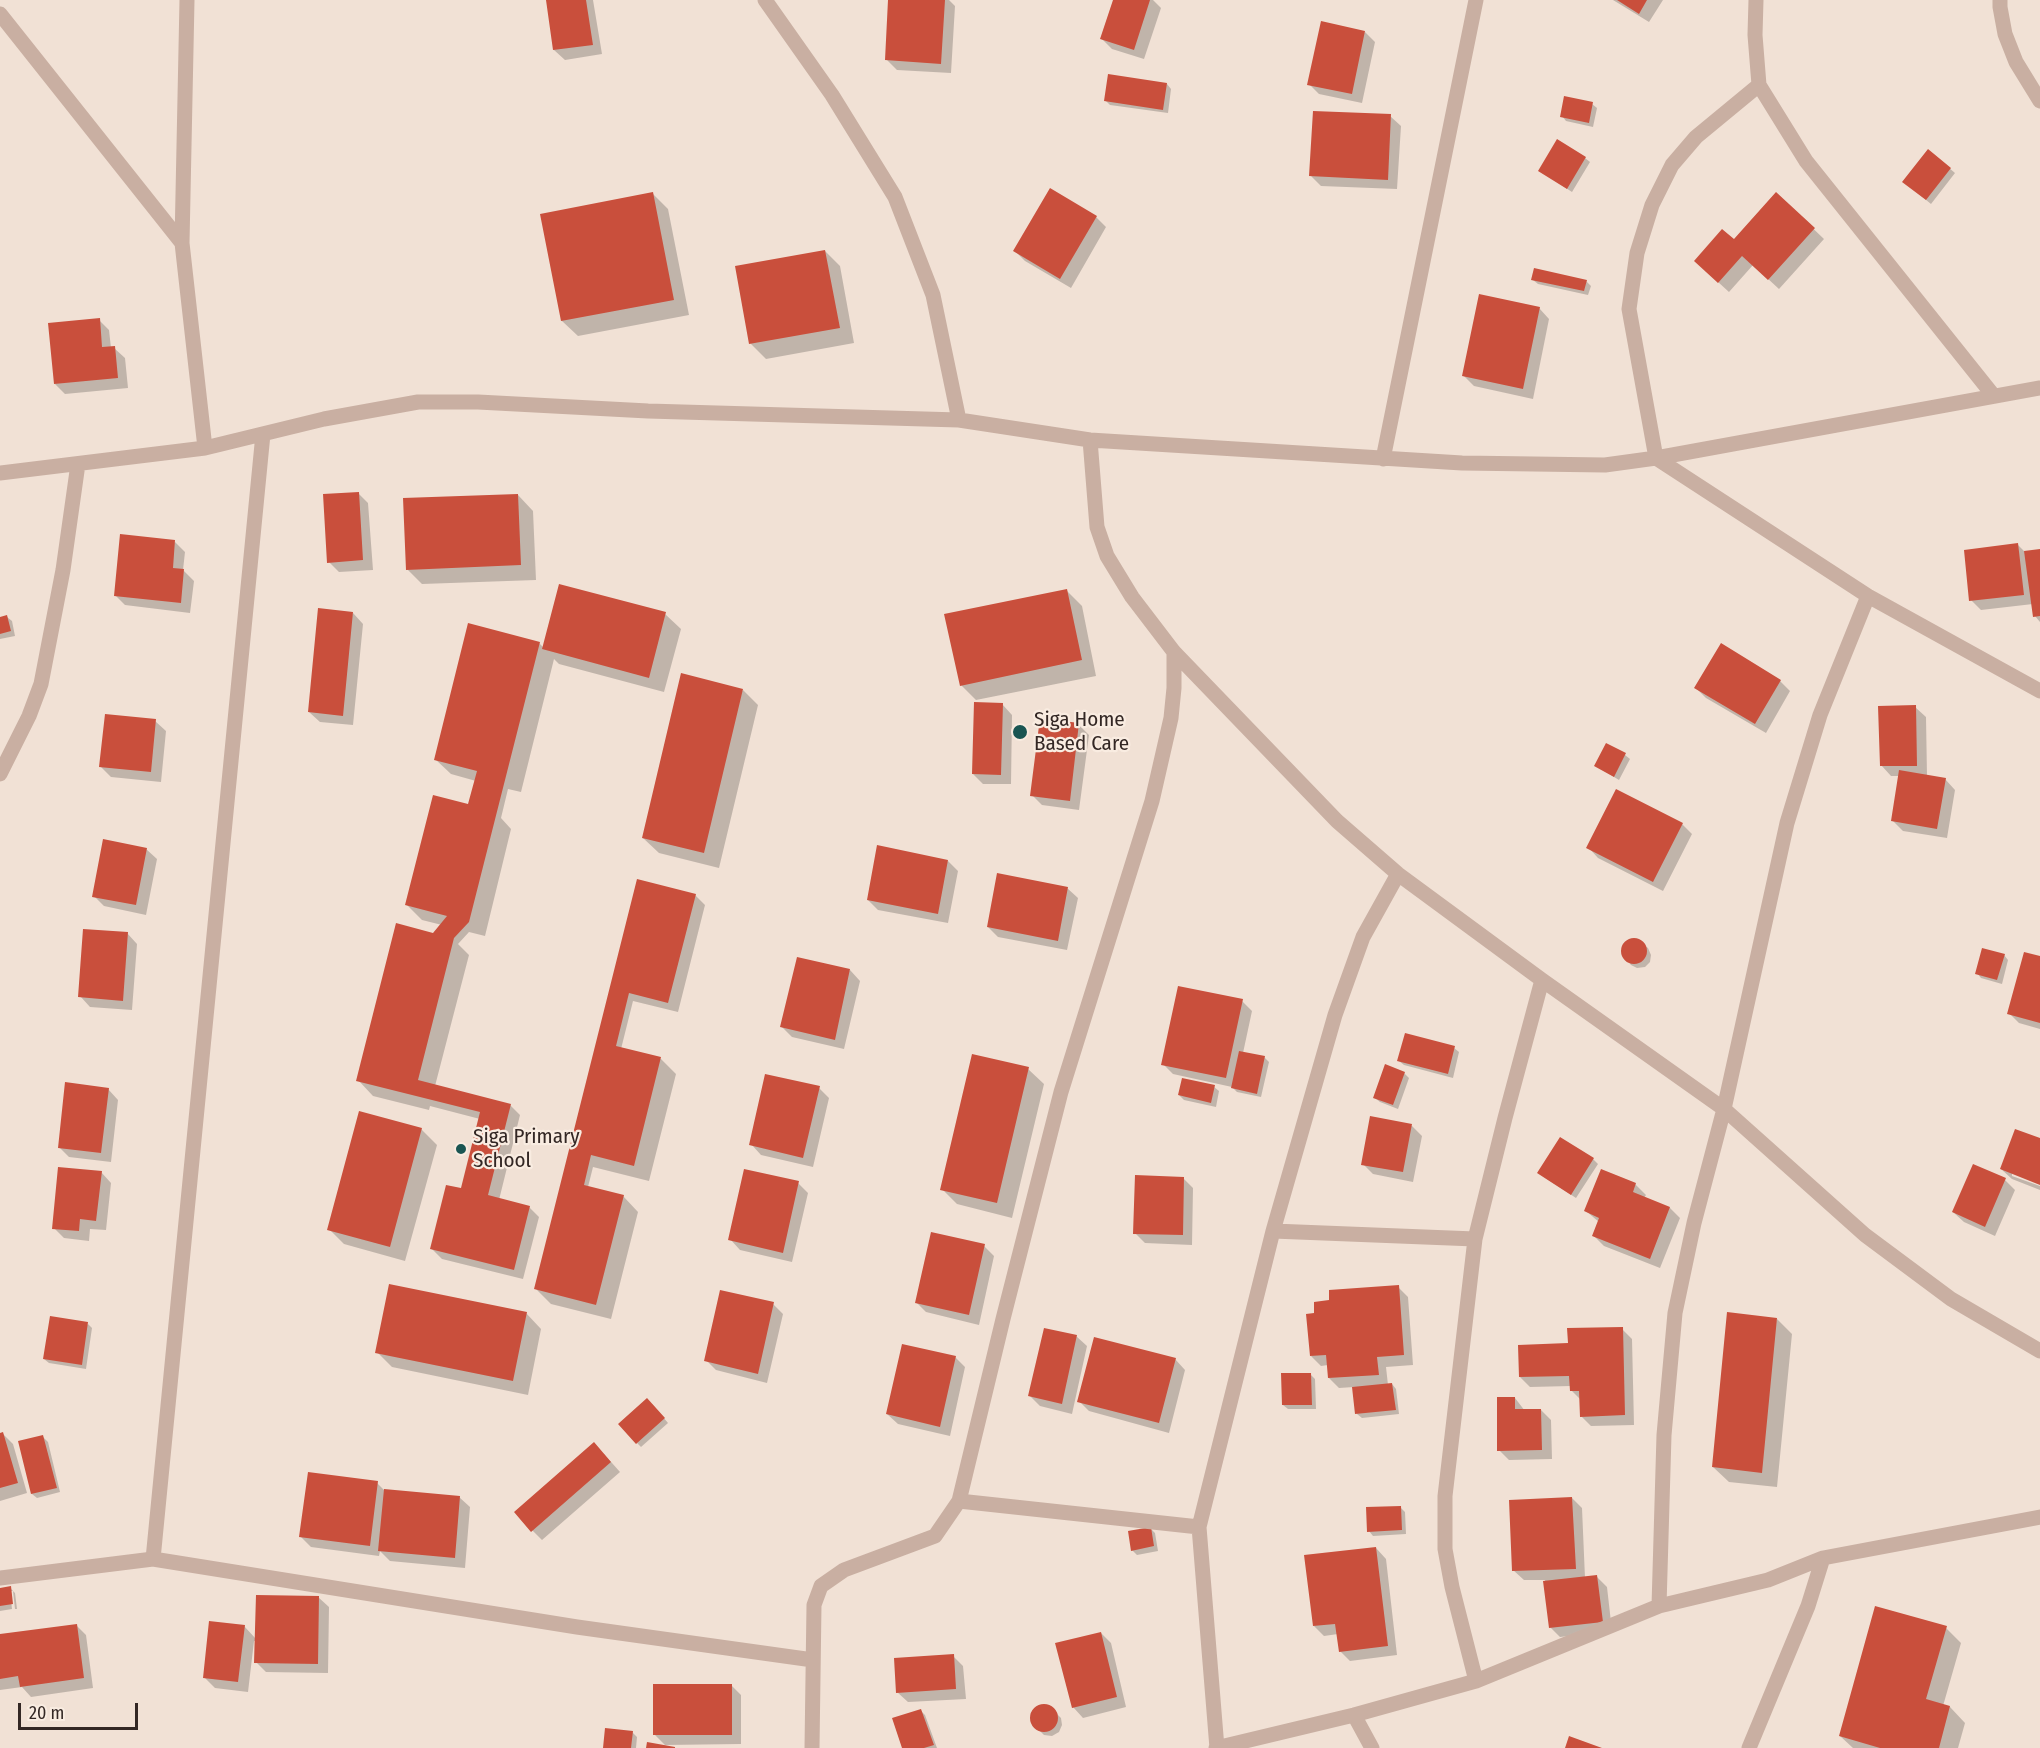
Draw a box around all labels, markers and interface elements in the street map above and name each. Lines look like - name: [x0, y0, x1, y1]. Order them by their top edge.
- place label: Siga Home Based Care: [1034, 707, 1129, 757]
- marker: Siga Home Based Care: [1011, 723, 1029, 741]
- place label: Siga Primary School: [473, 1124, 580, 1174]
- marker: Siga Primary School: [454, 1142, 468, 1156]
- scale bar: [21, 1691, 141, 1729]
- text: 20 m: [29, 1702, 64, 1724]

